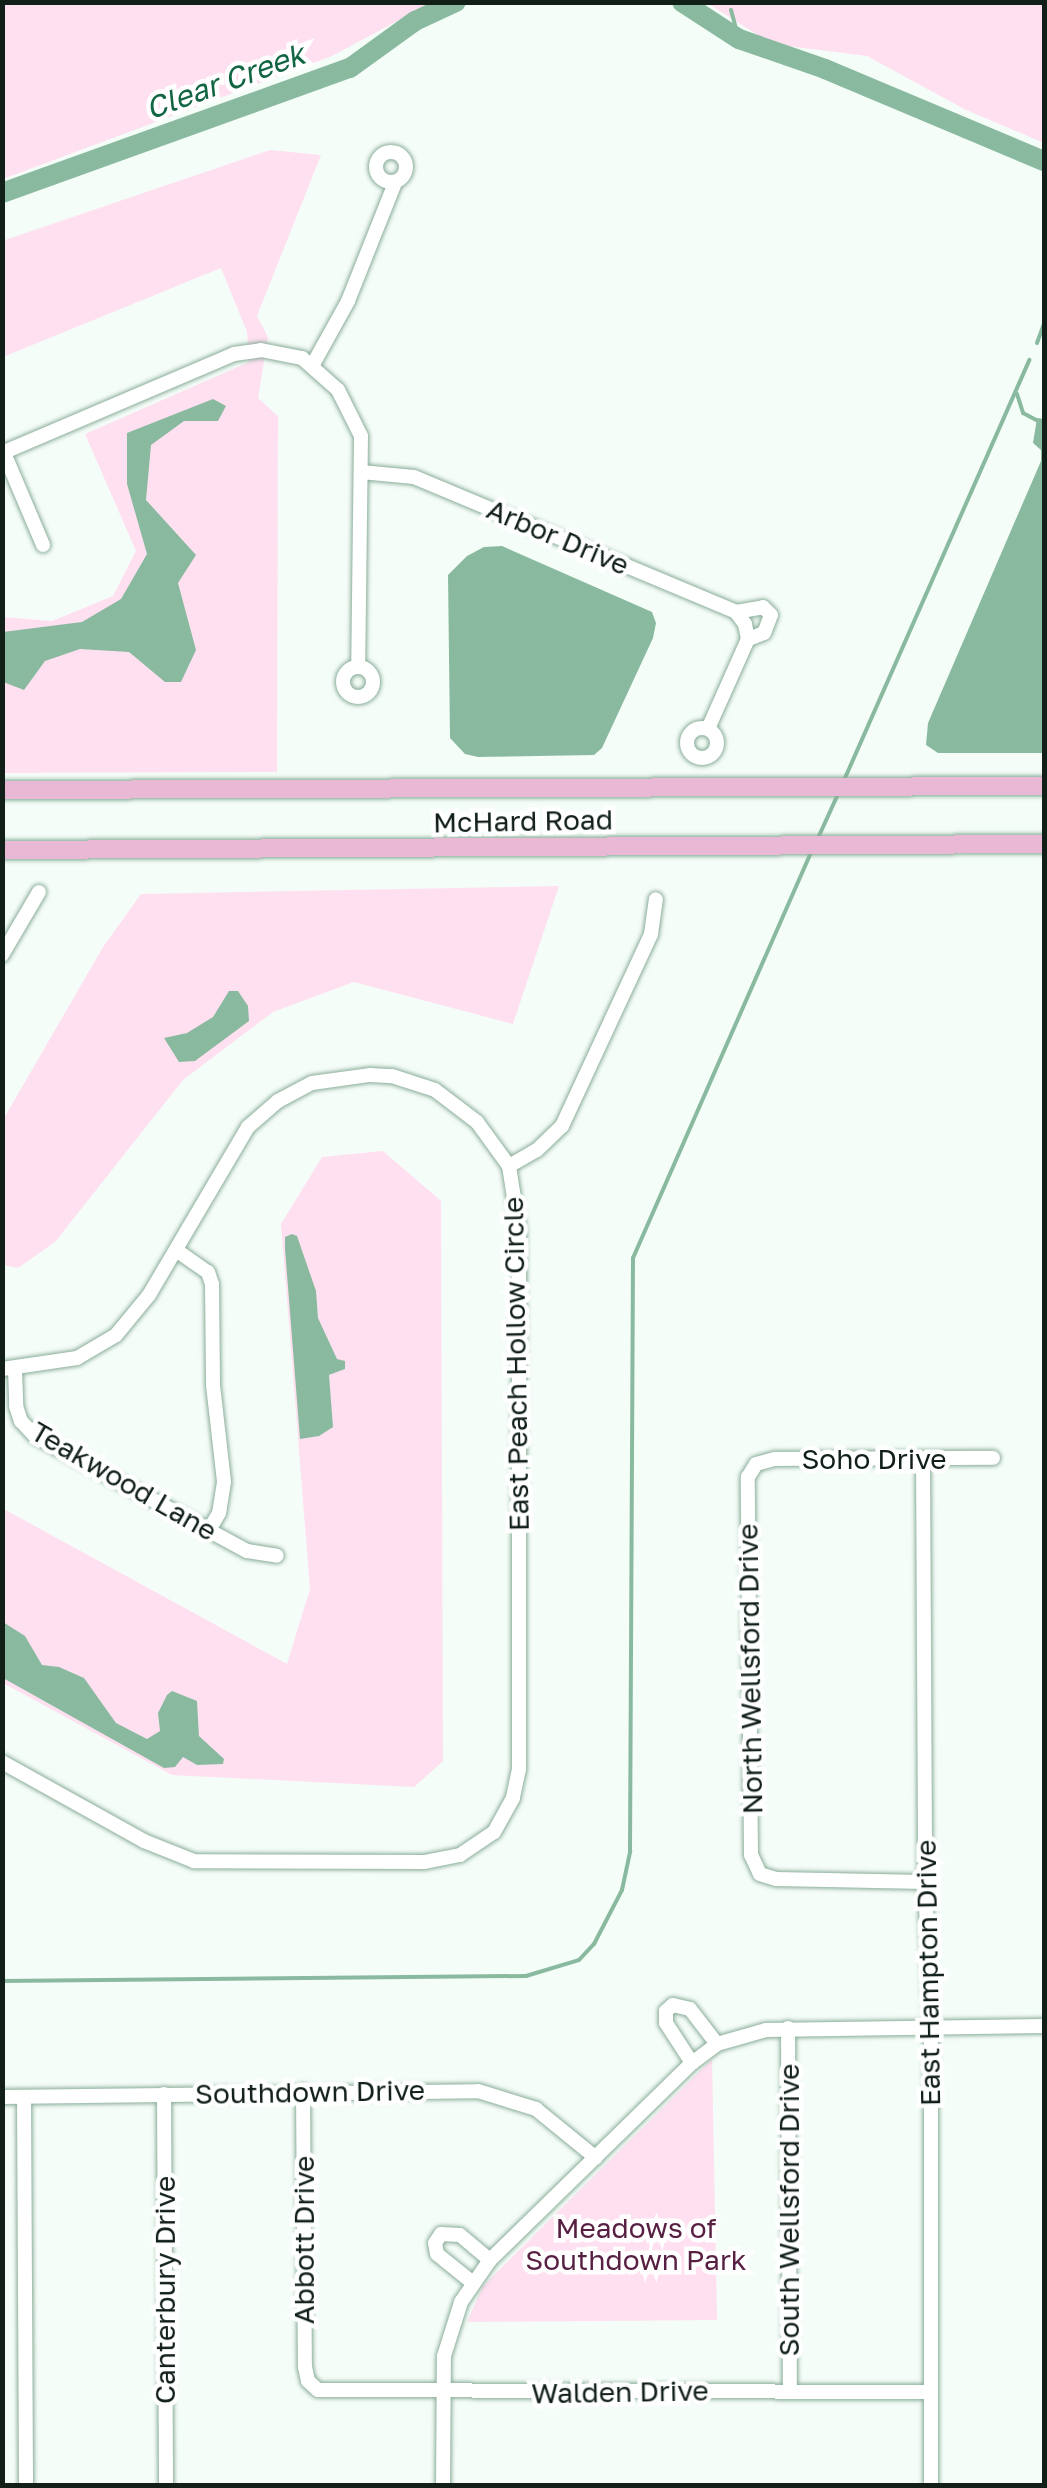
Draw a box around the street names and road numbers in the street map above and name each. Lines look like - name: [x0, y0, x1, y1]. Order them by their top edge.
- street label: Arbor Drive: [482, 492, 634, 582]
- street label: McHard Road: [433, 803, 613, 839]
- street label: East Peach Hollow Circle: [496, 1196, 536, 1532]
- street label: Teakwood Lane: [25, 1414, 223, 1548]
- street label: Soho Drive: [801, 1442, 947, 1476]
- street label: North Wellsford Drive: [731, 1523, 769, 1815]
- street label: East Hampton Drive: [909, 1840, 947, 2106]
- street label: South Wellsford Drive: [772, 2064, 806, 2356]
- street label: Southdown Drive: [195, 2073, 425, 2111]
- street label: Abbott Drive: [287, 2156, 321, 2324]
- street label: Canterbury Drive: [148, 2176, 182, 2404]
- street label: Walden Drive: [531, 2374, 709, 2410]

